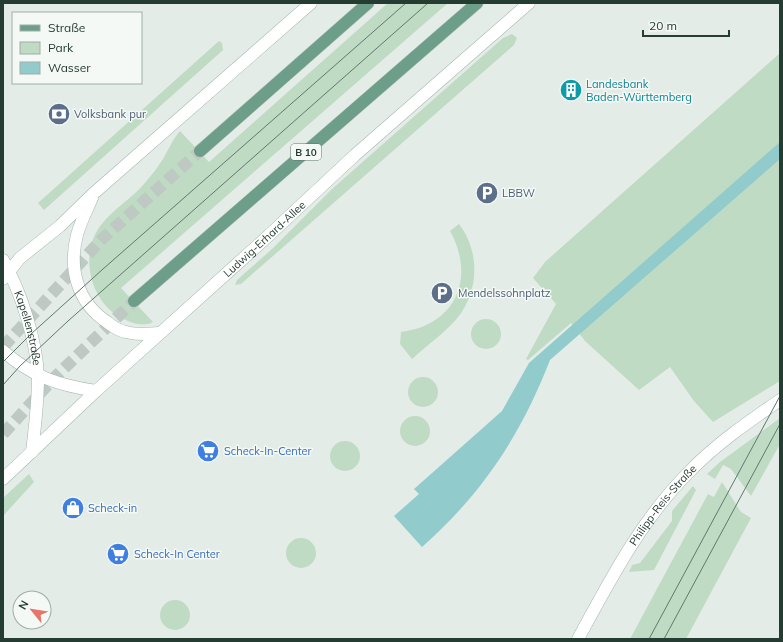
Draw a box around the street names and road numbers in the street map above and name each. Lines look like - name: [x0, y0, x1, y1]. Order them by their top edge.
- road number: B 10: [291, 144, 321, 160]
- street label: Ludwig-Erhard-Allee: [220, 198, 308, 280]
- street label: Kapellenstraße: [11, 289, 44, 366]
- street label: Philipp-Reis-Straße: [626, 462, 699, 548]

